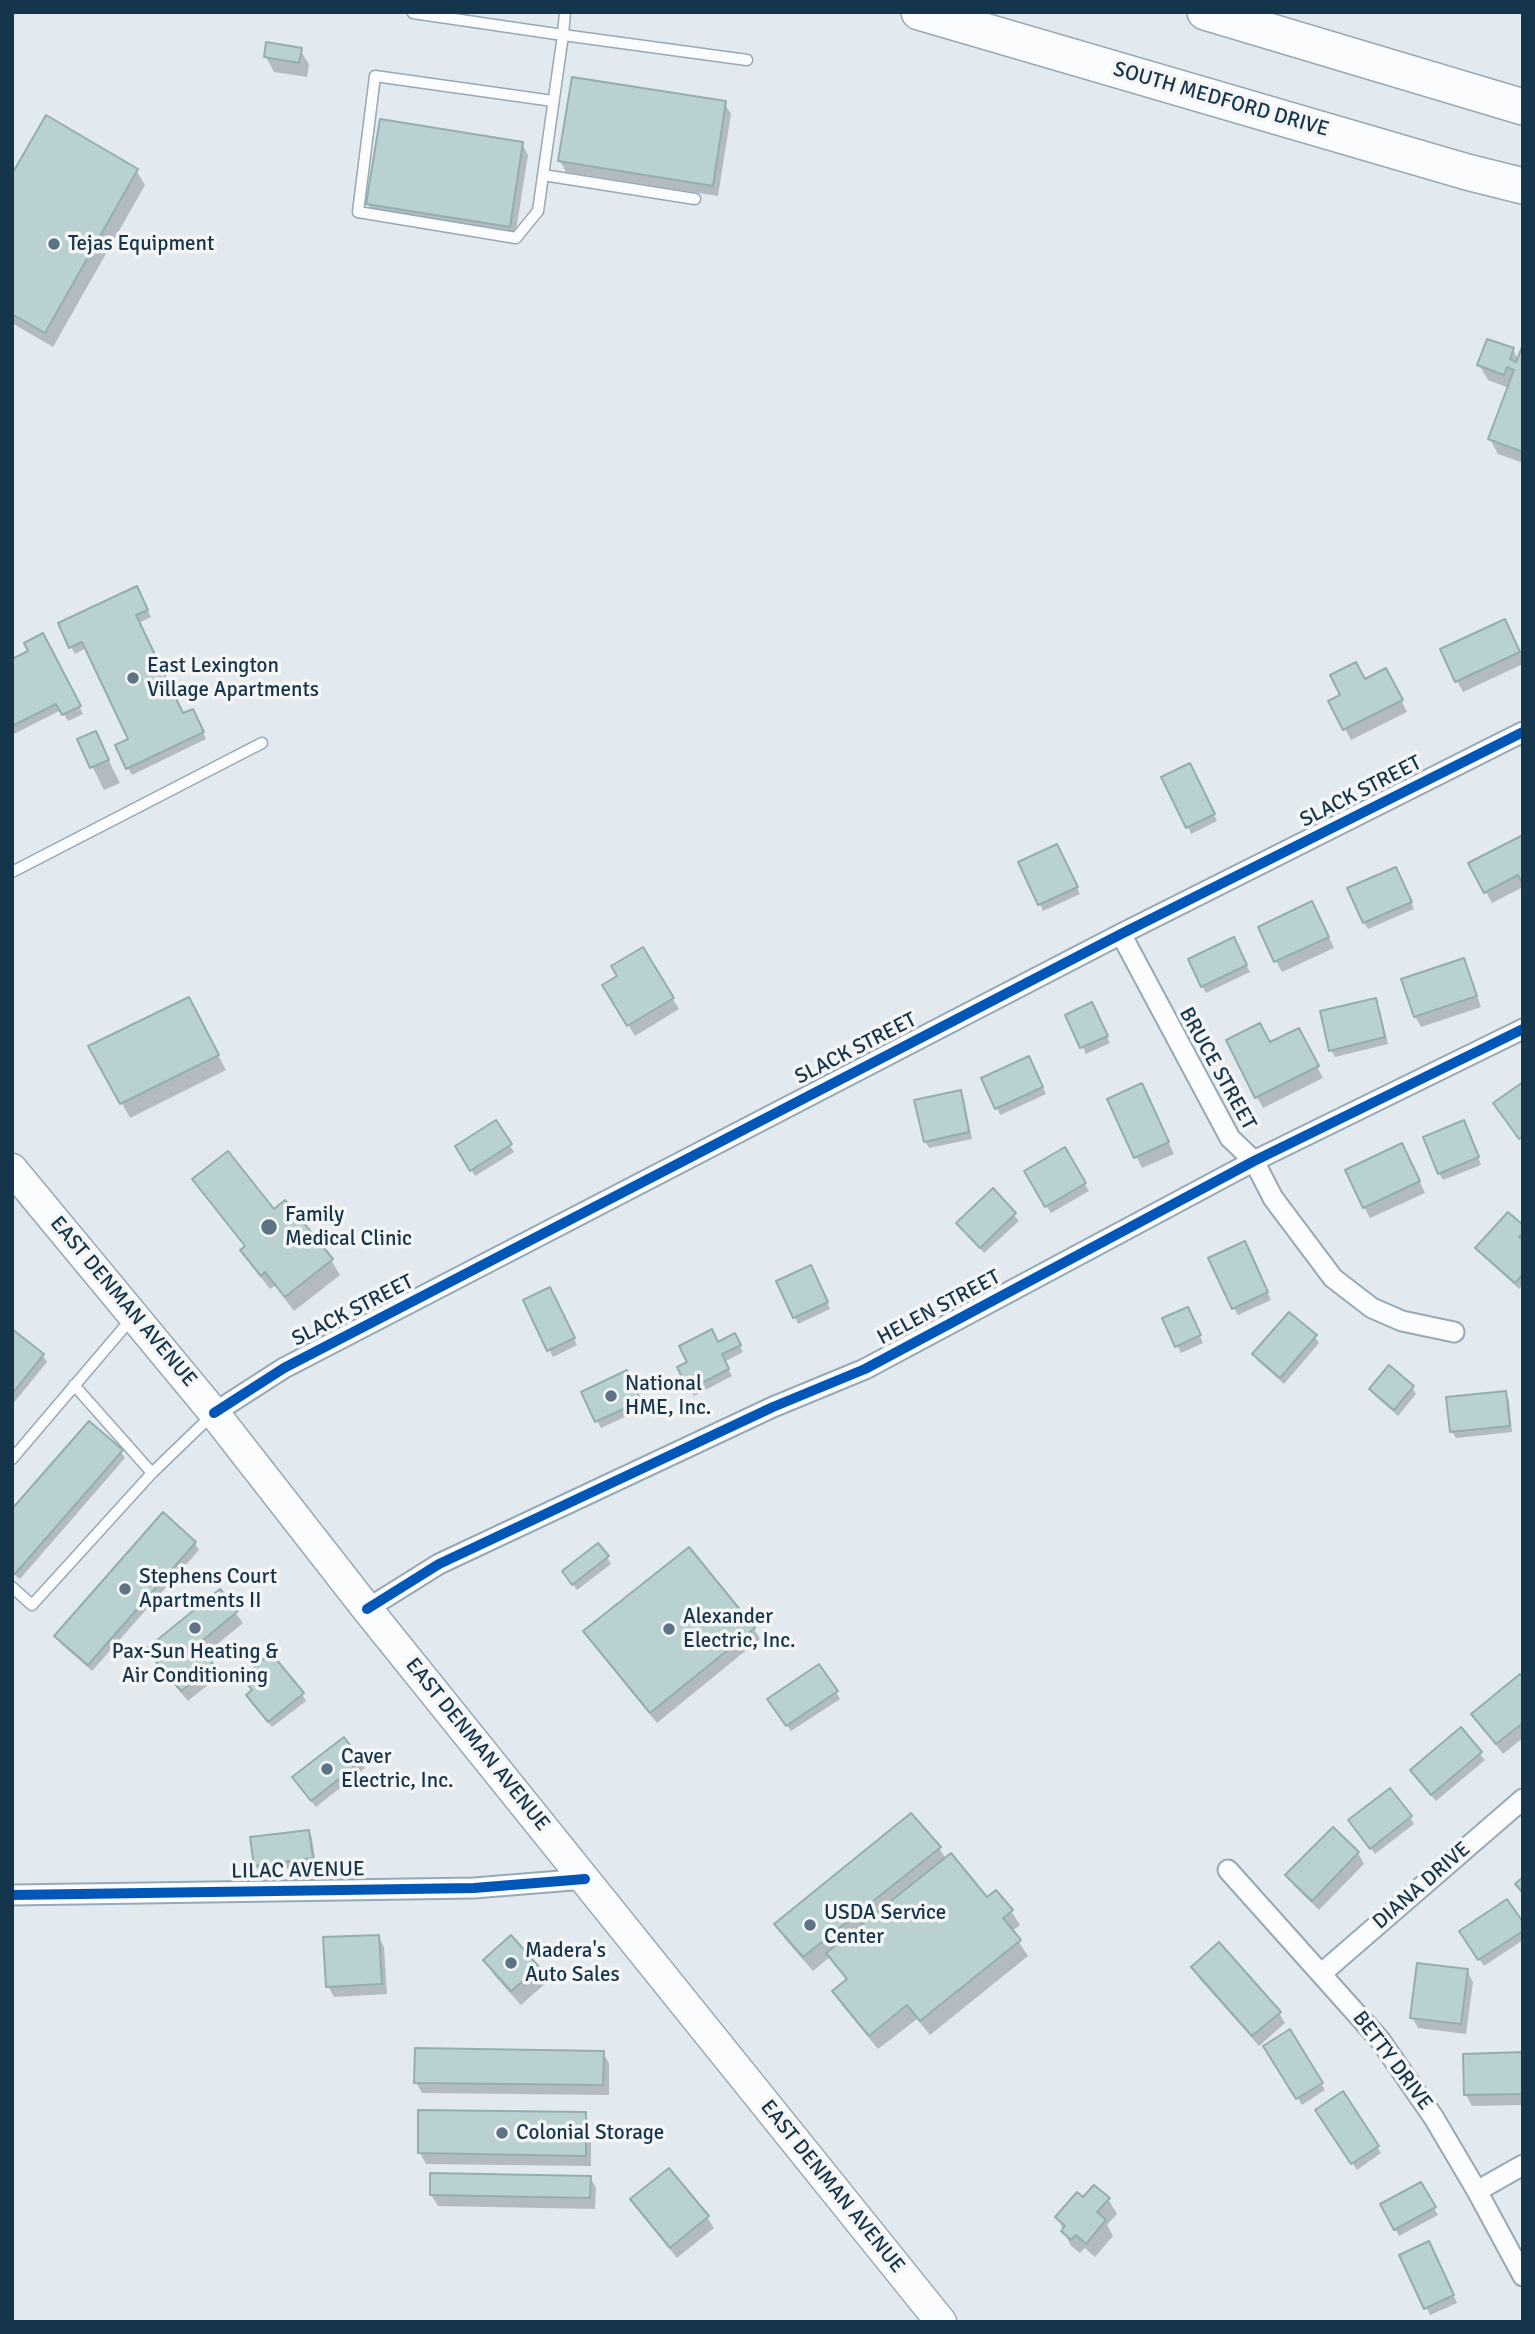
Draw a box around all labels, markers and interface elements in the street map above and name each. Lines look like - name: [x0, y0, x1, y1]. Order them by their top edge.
- street label: SOUTH MEDFORD DRIVE: [1110, 57, 1332, 143]
- place label: Tejas Equipment: [68, 231, 214, 257]
- marker: Tejas Equipment: [46, 236, 62, 252]
- place label: East Lexington Village Apartments: [147, 653, 319, 703]
- marker: East Lexington Village Apartments: [125, 670, 141, 686]
- street label: SLACK STREET: [1296, 751, 1426, 833]
- street label: BRUCE STREET: [1173, 1003, 1261, 1135]
- street label: SLACK STREET: [791, 1008, 921, 1090]
- place label: Family Medical Clinic: [285, 1202, 412, 1252]
- street label: EAST DENMAN AVENUE: [44, 1211, 202, 1393]
- marker: Family Medical Clinic: [259, 1217, 279, 1237]
- street label: HELEN STREET: [873, 1265, 1005, 1351]
- street label: SLACK STREET: [288, 1270, 418, 1352]
- place label: National HME, Inc.: [625, 1371, 711, 1421]
- marker: National HME, Inc.: [603, 1388, 619, 1404]
- place label: Stephens Court Apartments II: [139, 1564, 277, 1614]
- marker: Stephens Court Apartments II: [117, 1581, 133, 1597]
- place label: Alexander Electric, Inc.: [683, 1604, 796, 1654]
- marker: Pax-Sun Heating & Air Conditioning: [187, 1620, 203, 1636]
- marker: Alexander Electric, Inc.: [661, 1621, 677, 1637]
- place label: Pax-Sun Heating & Air Conditioning: [112, 1639, 278, 1689]
- street label: EAST DENMAN AVENUE: [400, 1653, 554, 1837]
- place label: Caver Electric, Inc.: [341, 1744, 454, 1794]
- marker: Caver Electric, Inc.: [319, 1761, 335, 1777]
- street label: DIANA DRIVE: [1368, 1837, 1476, 1935]
- street label: LILAC AVENUE: [231, 1857, 365, 1885]
- place label: USDA Service Center: [824, 1900, 946, 1950]
- marker: USDA Service Center: [802, 1917, 818, 1933]
- place label: Madera's Auto Sales: [525, 1938, 620, 1988]
- marker: Madera's Auto Sales: [503, 1955, 519, 1971]
- street label: BETTY DRIVE: [1347, 2007, 1437, 2115]
- street label: EAST DENMAN AVENUE: [755, 2095, 909, 2279]
- place label: Colonial Storage: [516, 2120, 664, 2146]
- marker: Colonial Storage: [494, 2125, 510, 2141]

